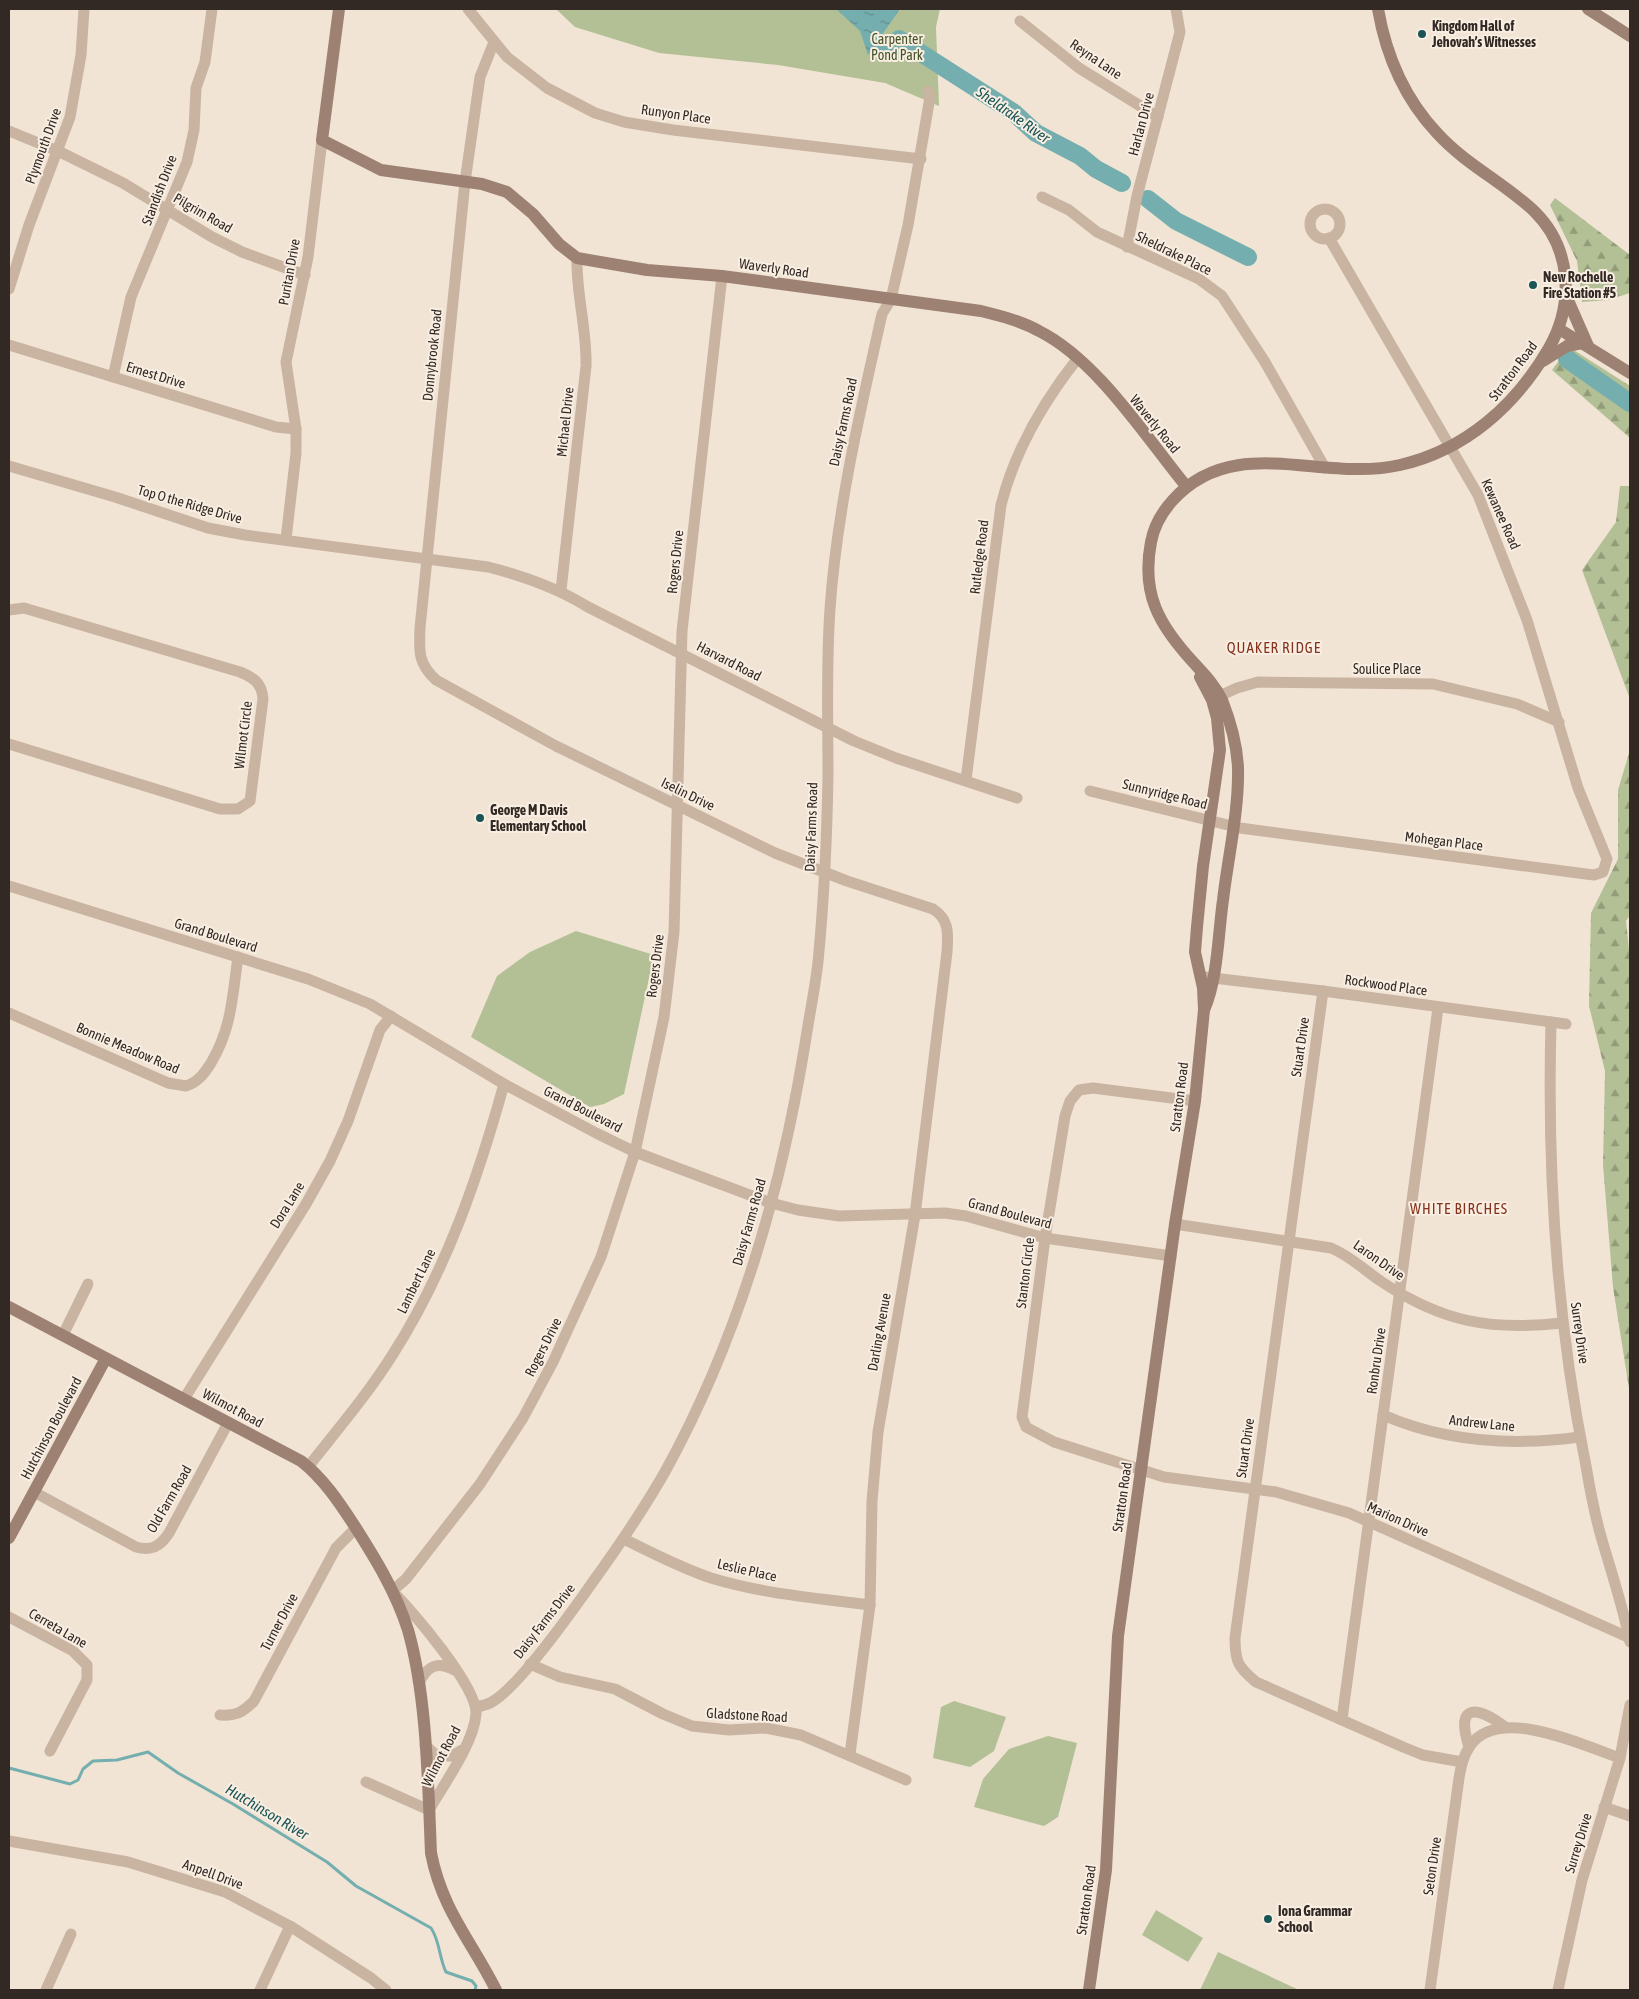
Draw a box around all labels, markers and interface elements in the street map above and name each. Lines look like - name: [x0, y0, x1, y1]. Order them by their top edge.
- place label: Kingdom Hall of Jehovah’s Witnesses: [1431, 18, 1536, 50]
- marker: Kingdom Hall of Jehovah’s Witnesses: [1416, 28, 1428, 40]
- park label: Carpenter Pond Park: [871, 31, 923, 63]
- street label: Reyna Lane: [1067, 36, 1125, 82]
- water label: Sheldrake River: [973, 83, 1054, 146]
- street label: Harlan Drive: [1125, 91, 1157, 157]
- street label: Runyon Place: [640, 101, 712, 127]
- street label: Plymouth Drive: [22, 106, 64, 186]
- street label: Standish Drive: [138, 153, 180, 227]
- street label: Pilgrim Road: [171, 190, 235, 236]
- street label: Sheldrake Place: [1133, 228, 1215, 278]
- street label: Puritan Drive: [275, 237, 303, 307]
- street label: Waverly Road: [738, 255, 810, 281]
- place label: New Rochelle Fire Station #5: [1543, 269, 1616, 301]
- marker: New Rochelle Fire Station #5: [1527, 279, 1539, 291]
- street label: Donnybrook Road: [419, 308, 445, 402]
- street label: Stratton Road: [1485, 338, 1541, 404]
- street label: Ernest Drive: [124, 358, 188, 392]
- street label: Daisy Farms Road: [826, 376, 860, 468]
- street label: Michael Drive: [553, 386, 577, 458]
- street label: Waverly Road: [1127, 392, 1183, 456]
- street label: Kewanee Road: [1478, 476, 1524, 552]
- street label: Top O the Ridge Drive: [136, 481, 244, 527]
- street label: Rutledge Road: [966, 519, 992, 595]
- street label: Rogers Drive: [664, 529, 686, 595]
- street label: Harvard Road: [694, 638, 764, 684]
- district label: QUAKER RIDGE: [1227, 639, 1321, 656]
- street label: Soulice Place: [1353, 661, 1421, 677]
- street label: Wilmot Circle: [231, 700, 255, 770]
- street label: Iselin Drive: [659, 774, 717, 814]
- street label: Sunnyridge Road: [1121, 776, 1209, 812]
- street label: Daisy Farms Road: [801, 782, 821, 872]
- place label: George M Davis Elementary School: [490, 802, 586, 834]
- marker: George M Davis Elementary School: [474, 812, 486, 824]
- street label: Mohegan Place: [1404, 828, 1484, 854]
- street label: Grand Boulevard: [173, 915, 259, 955]
- street label: Rogers Drive: [643, 933, 667, 999]
- street label: Rockwood Place: [1344, 971, 1428, 999]
- street label: Stuart Drive: [1288, 1016, 1312, 1078]
- street label: Bonnie Meadow Road: [74, 1019, 182, 1077]
- street label: Stratton Road: [1167, 1061, 1191, 1133]
- street label: Grand Boulevard: [541, 1082, 625, 1136]
- street label: Daisy Farms Road: [729, 1177, 769, 1267]
- street label: Dora Lane: [266, 1179, 308, 1231]
- street label: Grand Boulevard: [966, 1194, 1054, 1232]
- district label: WHITE BIRCHES: [1410, 1200, 1508, 1217]
- street label: Stanton Circle: [1013, 1237, 1037, 1309]
- street label: Laron Drive: [1350, 1237, 1408, 1283]
- street label: Lambert Lane: [393, 1246, 439, 1316]
- street label: Darling Avenue: [864, 1292, 894, 1372]
- street label: Surrey Drive: [1568, 1301, 1592, 1365]
- street label: Rogers Drive: [521, 1315, 565, 1379]
- street label: Ronbru Drive: [1363, 1327, 1389, 1395]
- street label: Hutchinson Boulevard: [17, 1374, 85, 1482]
- street label: Wilmot Road: [200, 1385, 266, 1431]
- street label: Andrew Lane: [1448, 1412, 1516, 1434]
- street label: Stuart Drive: [1233, 1417, 1257, 1479]
- street label: Stratton Road: [1109, 1461, 1135, 1533]
- street label: Old Farm Road: [143, 1463, 195, 1535]
- street label: Marion Drive: [1365, 1498, 1431, 1540]
- street label: Leslie Place: [716, 1555, 778, 1585]
- street label: Daisy Farms Drive: [510, 1580, 578, 1662]
- street label: Turner Drive: [257, 1591, 301, 1653]
- street label: Cerreta Lane: [26, 1605, 90, 1651]
- street label: Gladstone Road: [706, 1705, 788, 1725]
- street label: Wilmot Road: [418, 1723, 464, 1789]
- water label: Hutchinson River: [223, 1780, 312, 1843]
- street label: Surrey Drive: [1561, 1811, 1595, 1875]
- street label: Seton Drive: [1420, 1836, 1444, 1896]
- street label: Anpell Drive: [181, 1856, 245, 1892]
- street label: Stratton Road: [1073, 1864, 1099, 1936]
- place label: Iona Grammar School: [1278, 1903, 1353, 1935]
- marker: Iona Grammar School: [1262, 1913, 1274, 1925]

